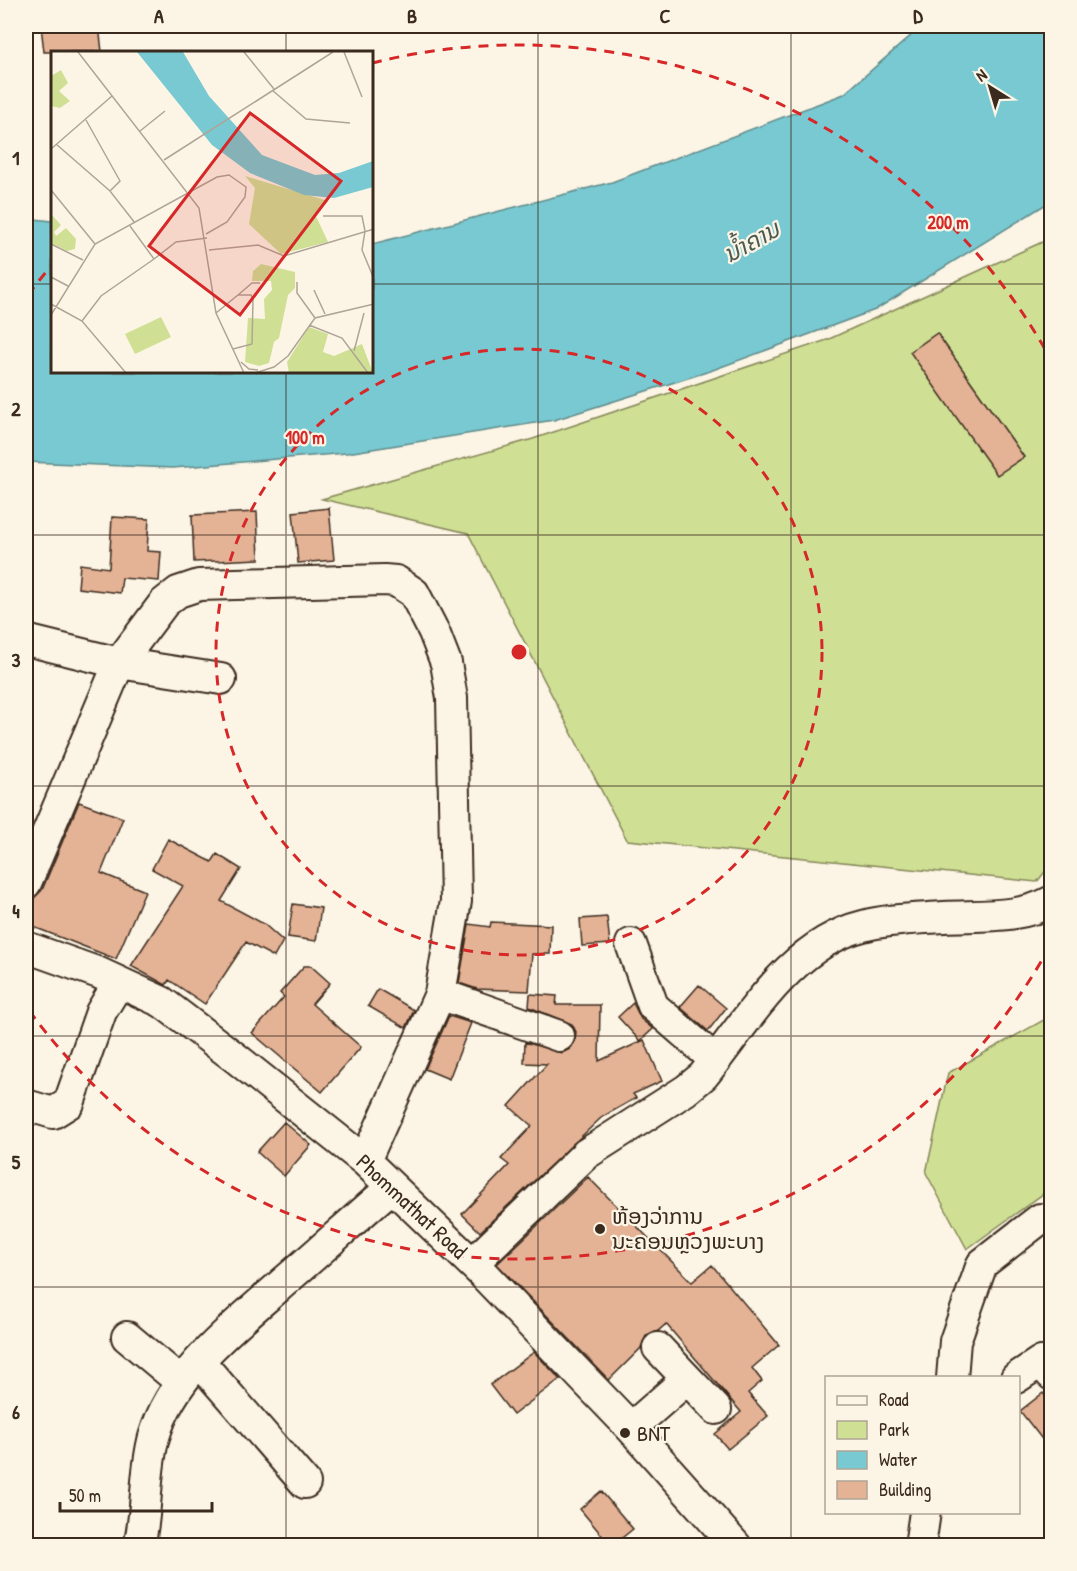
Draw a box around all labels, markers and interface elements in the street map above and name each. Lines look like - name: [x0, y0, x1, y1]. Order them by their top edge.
- text: A: [154, 2, 164, 29]
- text: B: [407, 2, 417, 29]
- text: C: [660, 2, 671, 29]
- text: D: [913, 2, 923, 29]
- inset map: [51, 51, 374, 374]
- north arrow: [960, 57, 1020, 117]
- text: N: [971, 63, 991, 86]
- text: 1: [12, 144, 20, 171]
- text: 200 m: [928, 210, 968, 235]
- water label: ນ້ຳຄານ: [717, 211, 787, 269]
- text: 2: [11, 395, 21, 422]
- text: 100 m: [285, 425, 325, 450]
- centre of rings: [509, 642, 529, 662]
- text: 3: [12, 646, 21, 673]
- text: 4: [12, 897, 20, 924]
- street label: Phommathat Road: [350, 1147, 474, 1265]
- text: 5: [12, 1148, 21, 1175]
- place label: ຫ້ອງວ່າການ ນະຄອນຫຼວງພະບາງ: [612, 1201, 764, 1256]
- marker: ຫ້ອງວ່າການ ນະຄອນຫຼວງພະບາງ: [593, 1222, 607, 1236]
- legend: [825, 1376, 1020, 1514]
- text: Road: [879, 1387, 909, 1412]
- text: 6: [12, 1398, 20, 1425]
- text: Park: [879, 1417, 910, 1442]
- place label: BNT: [637, 1418, 671, 1448]
- marker: BNT: [618, 1426, 632, 1440]
- text: Water: [879, 1447, 917, 1472]
- scale bar: [60, 1475, 212, 1513]
- text: Building: [879, 1477, 931, 1502]
- text: 50 m: [69, 1483, 101, 1508]

